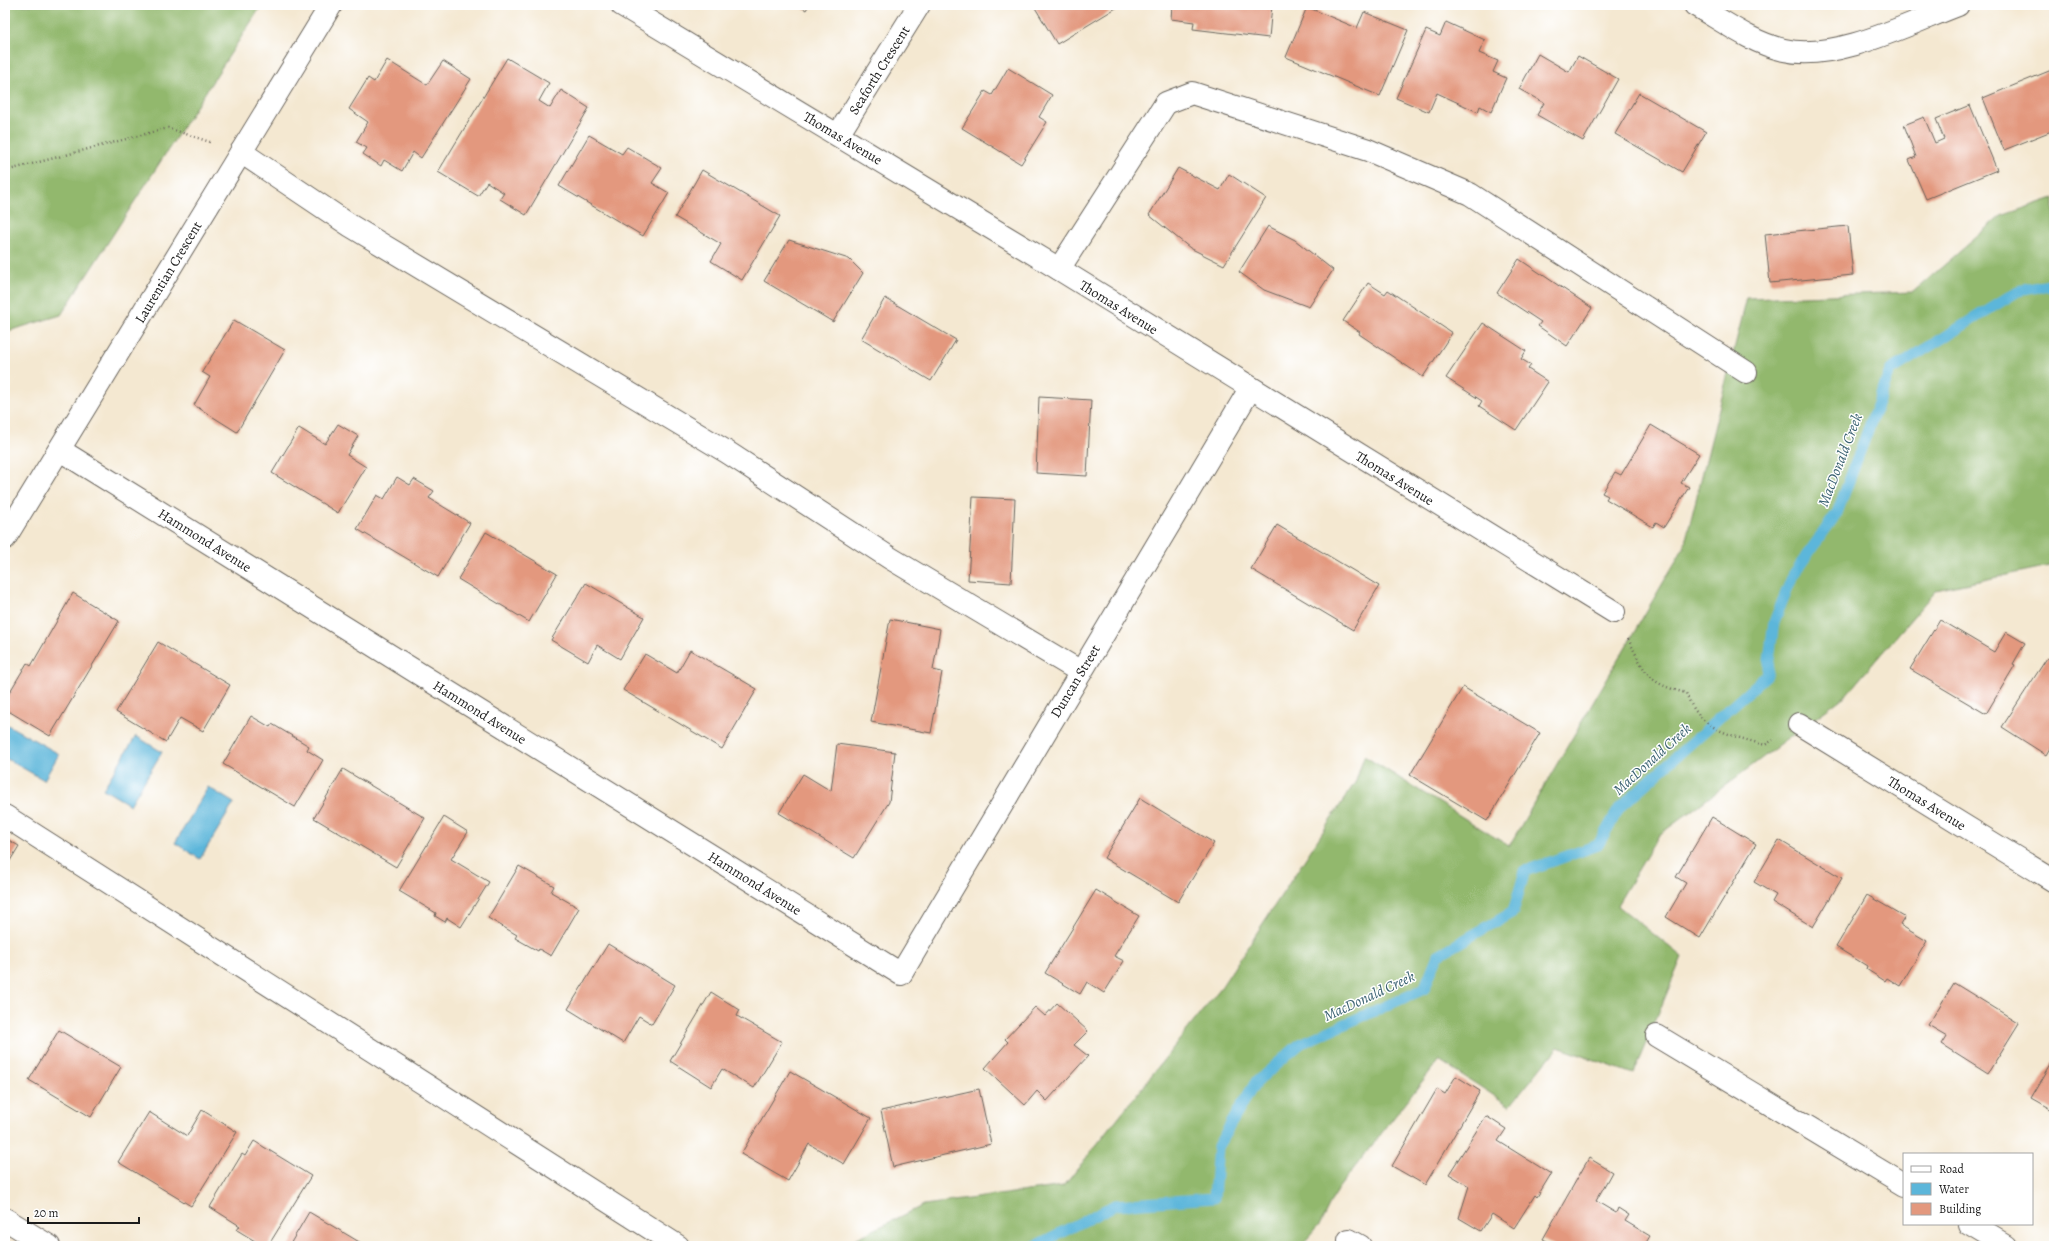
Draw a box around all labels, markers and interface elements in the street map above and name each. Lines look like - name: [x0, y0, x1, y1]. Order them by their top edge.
- street label: Seaforth Crescent: [844, 22, 915, 118]
- street label: Thomas Avenue: [800, 107, 886, 170]
- street label: Laurentian Crescent: [130, 217, 207, 327]
- street label: Thomas Avenue: [1076, 276, 1162, 339]
- water label: MacDonald Creek: [1813, 410, 1867, 510]
- street label: Thomas Avenue: [1352, 447, 1438, 510]
- street label: Hammond Avenue: [154, 504, 255, 577]
- street label: Duncan Street: [1046, 641, 1105, 721]
- street label: Hammond Avenue: [429, 676, 530, 749]
- water label: MacDonald Creek: [1609, 718, 1696, 799]
- street label: Thomas Avenue: [1884, 772, 1970, 835]
- street label: Hammond Avenue: [704, 847, 805, 920]
- water label: MacDonald Creek: [1320, 966, 1418, 1026]
- legend: [1903, 1153, 2033, 1225]
- text: Road: [1939, 1161, 1965, 1177]
- text: Water: [1938, 1181, 1969, 1197]
- scale bar: [28, 1199, 139, 1225]
- text: Building: [1939, 1201, 1981, 1217]
- text: 20 m: [34, 1205, 58, 1221]

